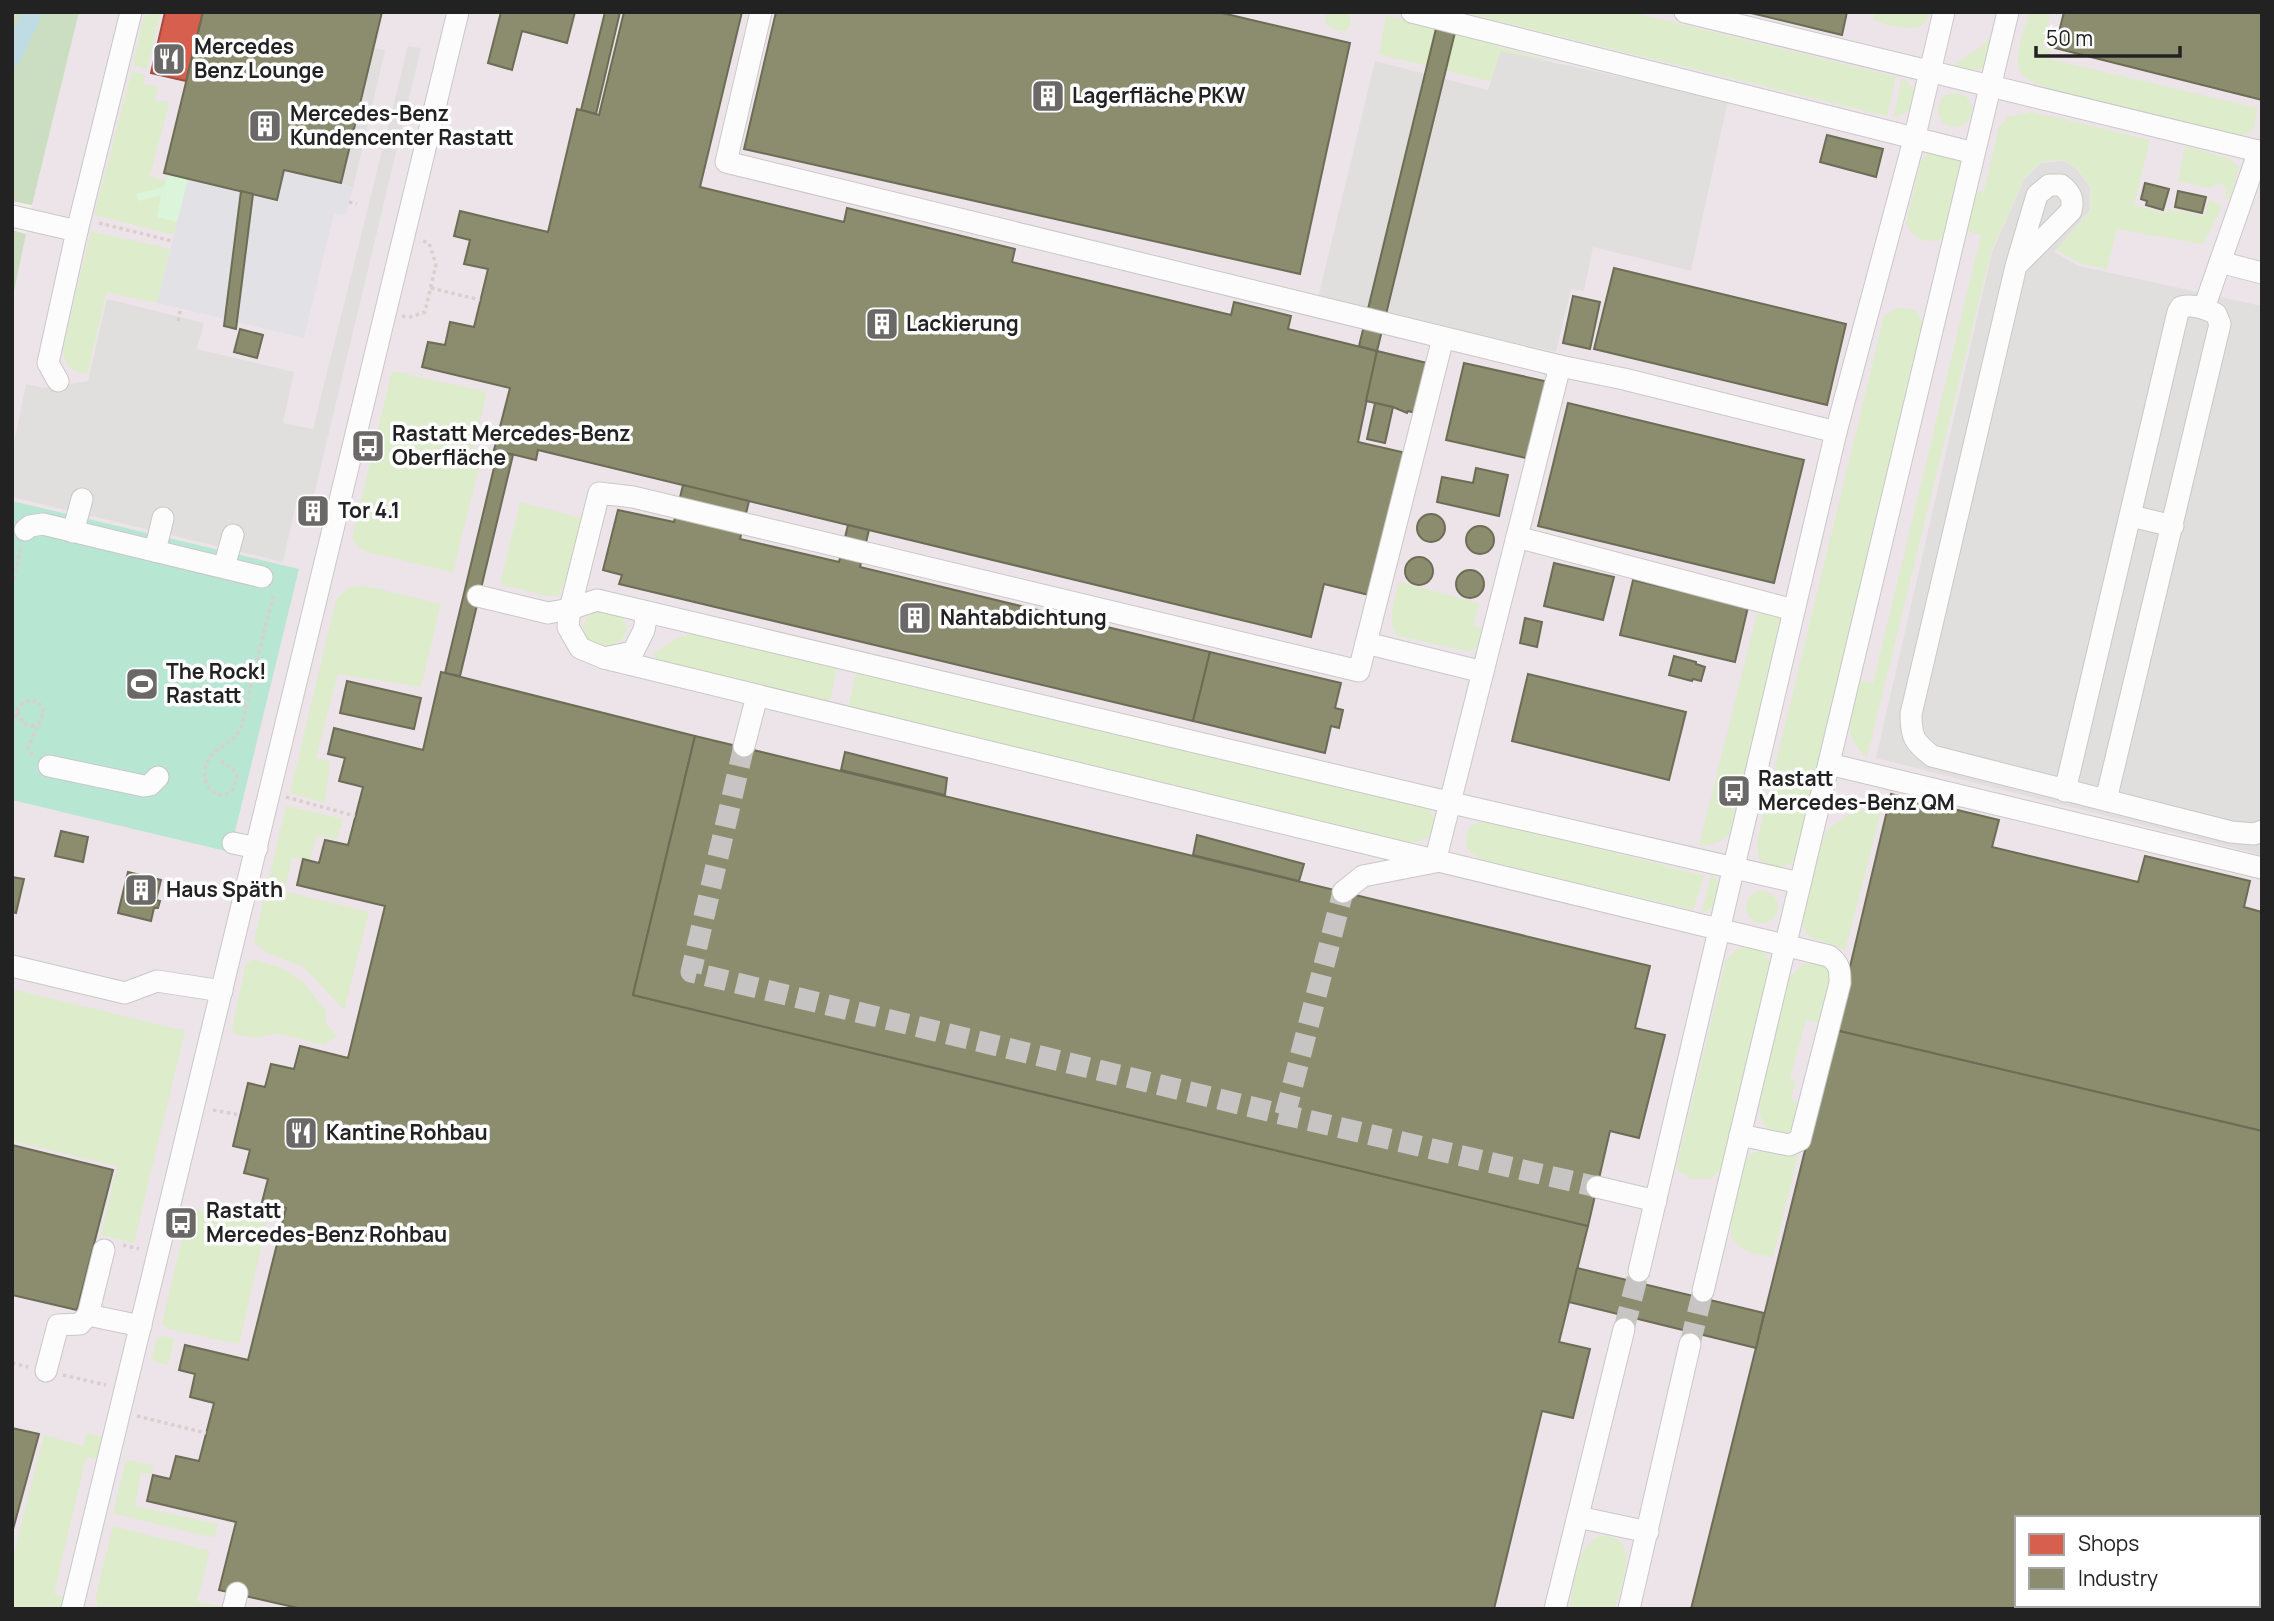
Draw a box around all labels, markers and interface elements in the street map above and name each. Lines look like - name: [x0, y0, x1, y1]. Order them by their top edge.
- scale bar: [2036, 14, 2180, 58]
- text: 50 m: [2046, 24, 2093, 52]
- place label: Mercedes Benz Lounge: [194, 32, 324, 84]
- restaurant icon: Mercedes Benz Lounge: [150, 40, 188, 78]
- building icon: Lagerfläche PKW: [1029, 77, 1067, 115]
- place label: Lagerfläche PKW: [1072, 81, 1246, 109]
- place label: Mercedes-Benz Kundencenter Rastatt: [290, 99, 514, 151]
- building icon: Mercedes-Benz Kundencenter Rastatt: [246, 107, 284, 145]
- building icon: Lackierung: [863, 305, 901, 343]
- place label: Lackierung: [906, 309, 1019, 337]
- place label: Rastatt Mercedes-Benz Oberfläche: [392, 419, 631, 471]
- bus stop icon: Rastatt Mercedes-Benz Oberfläche: [349, 427, 387, 465]
- building icon: Tor 4.1: [294, 492, 332, 530]
- place label: Tor 4.1: [338, 496, 400, 524]
- building icon: Nahtabdichtung: [896, 599, 934, 637]
- place label: Nahtabdichtung: [940, 603, 1107, 631]
- place label: The Rock! Rastatt: [166, 657, 267, 709]
- sports icon: The Rock! Rastatt: [123, 665, 161, 703]
- place label: Rastatt Mercedes-Benz QM: [1758, 764, 1955, 816]
- bus stop icon: Rastatt Mercedes-Benz QM: [1715, 772, 1753, 810]
- building icon: Haus Späth: [122, 871, 160, 909]
- place label: Haus Späth: [166, 875, 283, 903]
- restaurant icon: Kantine Rohbau: [282, 1114, 320, 1152]
- place label: Kantine Rohbau: [326, 1118, 488, 1146]
- place label: Rastatt Mercedes-Benz Rohbau: [206, 1196, 447, 1248]
- bus stop icon: Rastatt Mercedes-Benz Rohbau: [162, 1204, 200, 1242]
- legend: [2015, 1516, 2260, 1607]
- text: Shops: [2078, 1529, 2139, 1557]
- text: Industry: [2078, 1564, 2158, 1592]

